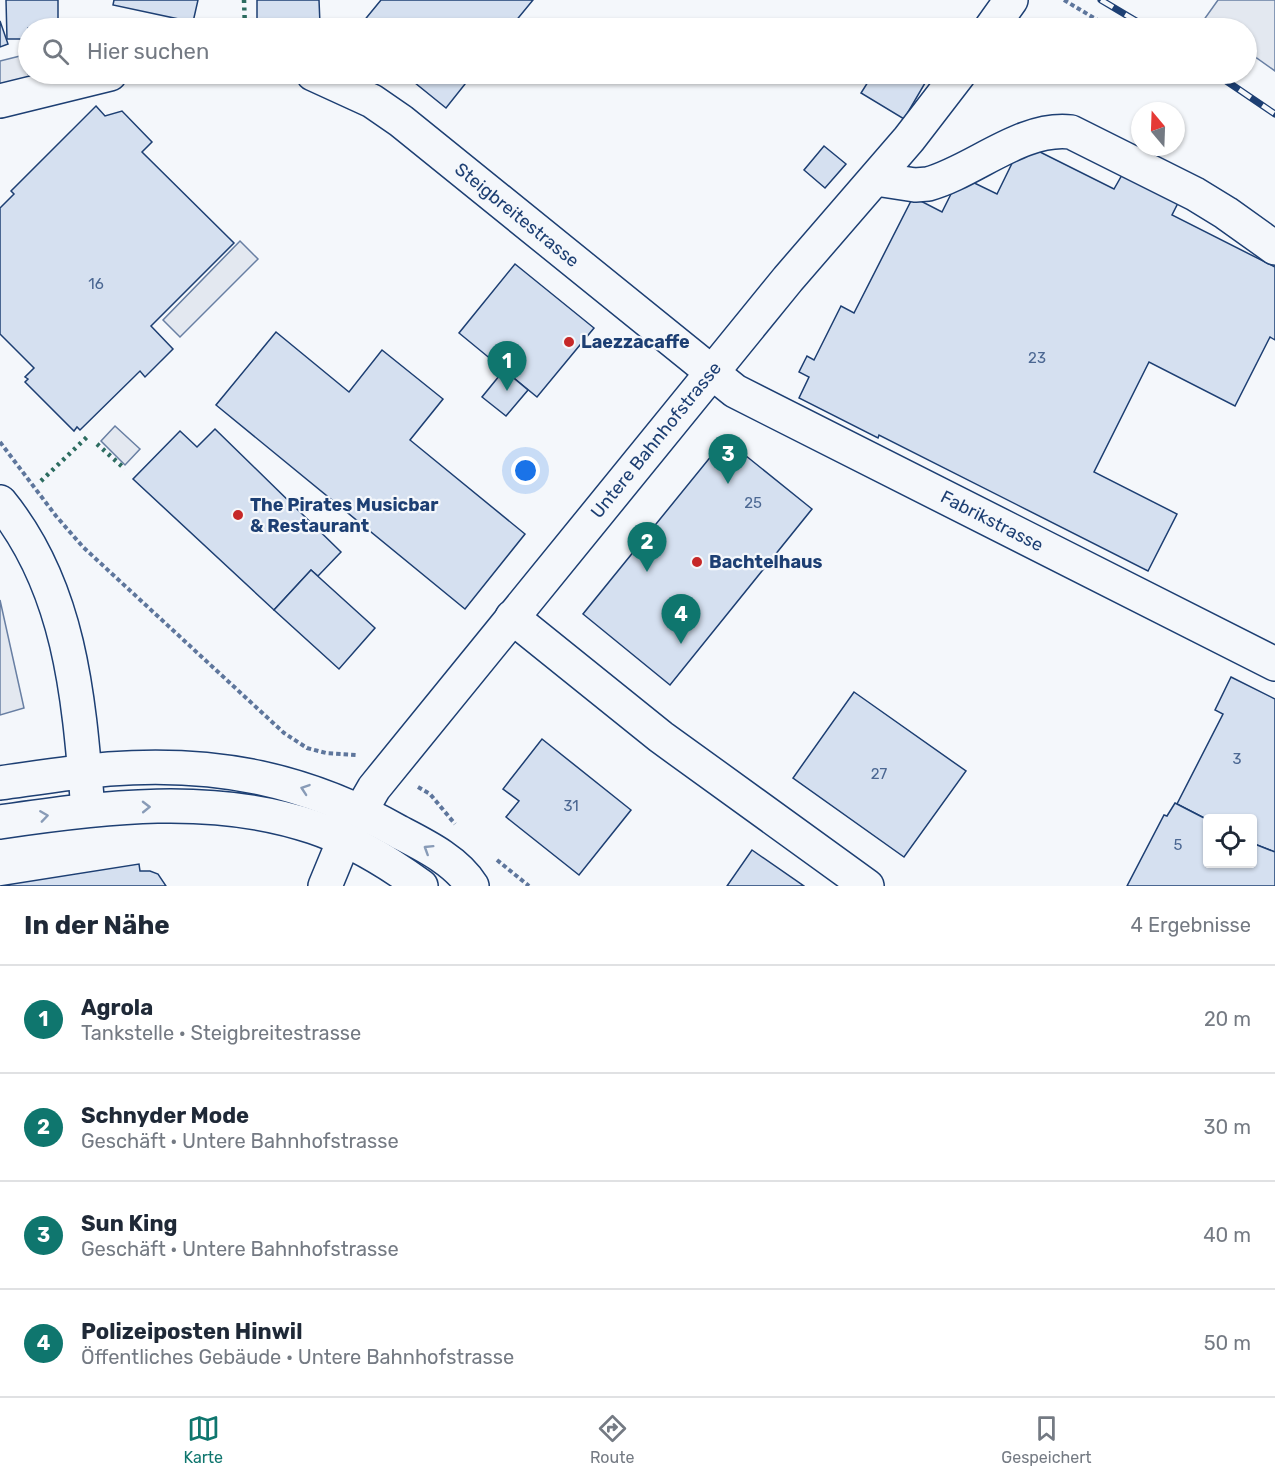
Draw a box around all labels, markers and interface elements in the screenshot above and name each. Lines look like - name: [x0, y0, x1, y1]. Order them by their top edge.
- search box: [18, 18, 1257, 84]
- icon: search: [39, 35, 72, 68]
- text: Hier suchen: [87, 38, 209, 65]
- north arrow: [1131, 102, 1185, 156]
- street label: Steigbreitestrasse: [450, 158, 584, 272]
- house number: 16: [88, 275, 104, 293]
- place label: Laezzacaffe: [581, 331, 690, 353]
- marker: Laezzacaffe: [562, 335, 576, 349]
- pin: 1: [488, 342, 526, 391]
- house number: 23: [1028, 349, 1046, 367]
- street label: Untere Bahnhofstrasse: [586, 357, 726, 523]
- pin: 3: [708, 434, 748, 484]
- your location: [511, 456, 540, 485]
- street label: Fabrikstrasse: [937, 486, 1047, 556]
- place label: The Pirates Musicbar & Restaurant: [250, 494, 438, 537]
- house number: 25: [744, 494, 762, 512]
- marker: The Pirates Musicbar & Restaurant: [231, 508, 245, 522]
- pin: 2: [628, 522, 666, 572]
- place label: Bachtelhaus: [709, 551, 823, 573]
- marker: Bachtelhaus: [690, 555, 704, 569]
- pin: 4: [662, 594, 700, 644]
- house number: 3: [1232, 750, 1242, 768]
- house number: 27: [871, 765, 888, 783]
- one-way arrow: [300, 783, 311, 796]
- house number: 31: [563, 797, 579, 815]
- one-way arrow: [142, 801, 151, 813]
- one-way arrow: [39, 810, 48, 823]
- map controls: [1203, 814, 1257, 868]
- button: locate: [1203, 814, 1257, 868]
- house number: 5: [1174, 836, 1183, 854]
- one-way arrow: [424, 844, 434, 856]
- text: In der Nähe: [24, 910, 170, 941]
- text: 4 Ergebnisse: [1131, 913, 1251, 937]
- text: Agrola: [81, 994, 153, 1021]
- text: 1: [39, 1007, 48, 1031]
- text: 20 m: [1204, 1007, 1251, 1031]
- text: Tankstelle · Steigbreitestrasse: [81, 1021, 361, 1045]
- text: Schnyder Mode: [81, 1102, 249, 1129]
- text: 2: [37, 1115, 50, 1139]
- text: 30 m: [1204, 1115, 1251, 1139]
- text: Geschäft · Untere Bahnhofstrasse: [81, 1129, 399, 1153]
- text: Sun King: [81, 1210, 178, 1237]
- text: 3: [37, 1223, 50, 1247]
- text: 40 m: [1203, 1223, 1251, 1247]
- text: Geschäft · Untere Bahnhofstrasse: [81, 1237, 399, 1261]
- text: Polizeiposten Hinwil: [81, 1318, 302, 1345]
- text: 4: [37, 1331, 50, 1355]
- text: 50 m: [1204, 1331, 1251, 1355]
- text: Öffentliches Gebäude · Untere Bahnhofstrasse: [81, 1345, 514, 1369]
- tab: Karte: [183, 1412, 223, 1467]
- tab: Route: [590, 1412, 634, 1467]
- tab: Gespeichert: [1001, 1412, 1092, 1467]

